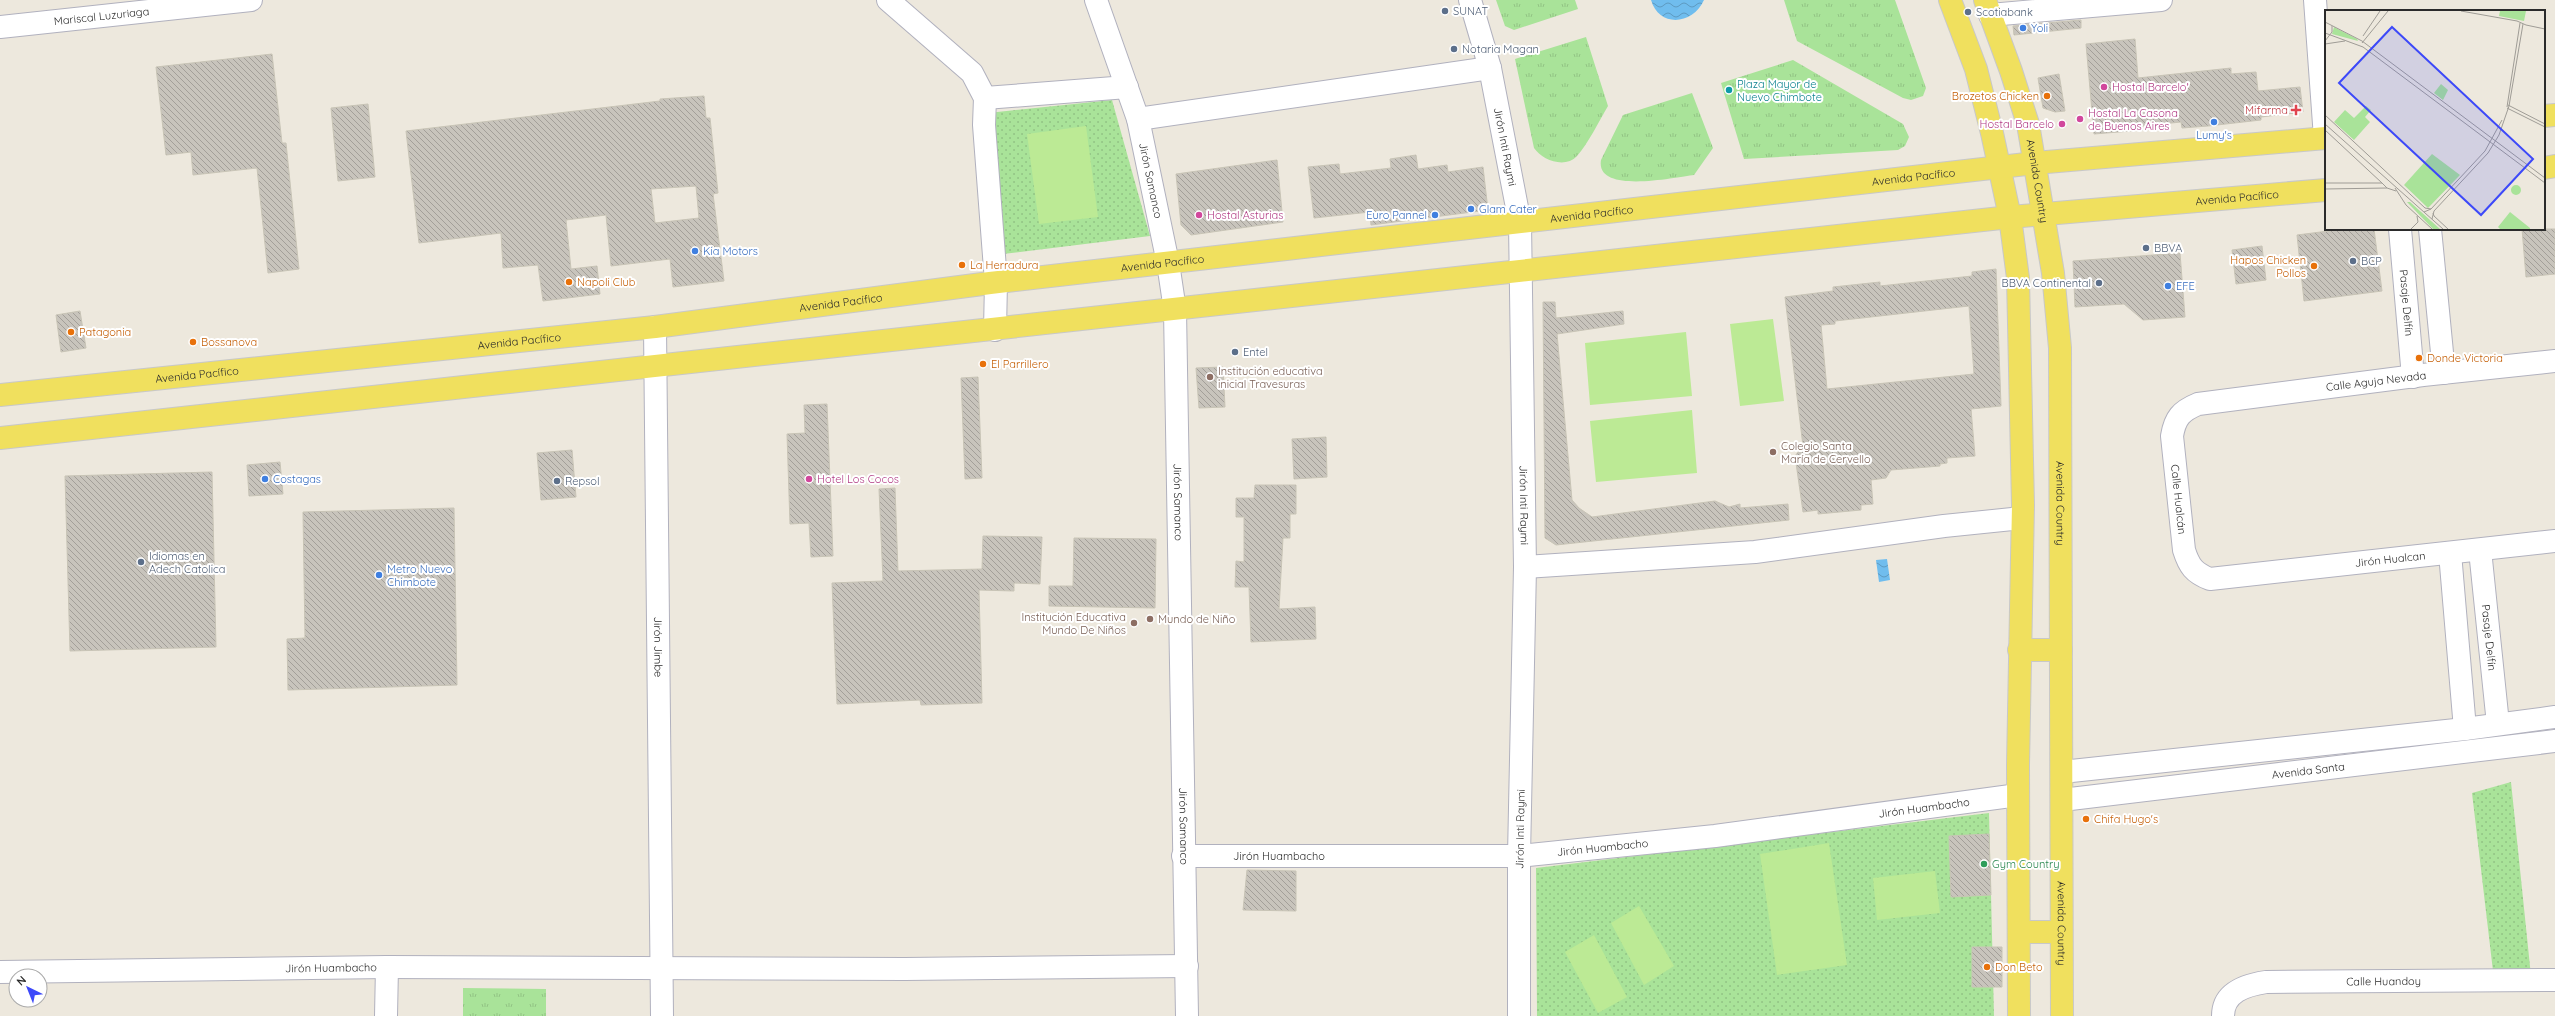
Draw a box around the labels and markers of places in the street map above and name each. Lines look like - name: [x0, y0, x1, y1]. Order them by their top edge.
- place label: SUNAT: [1453, 4, 1489, 18]
- place label: Scotiabank: [1976, 5, 2033, 19]
- marker: SUNAT: [1440, 6, 1450, 16]
- marker: Scotiabank: [1963, 7, 1973, 17]
- place label: Yoli: [2031, 21, 2048, 35]
- marker: Yoli: [2018, 23, 2028, 33]
- place label: Notaria Magan: [1462, 42, 1539, 56]
- marker: Notaria Magan: [1449, 44, 1459, 54]
- place label: Plaza Mayor de Nuevo Chimbote: [1737, 77, 1822, 104]
- place label: Hostal Barcelo': [2112, 80, 2189, 94]
- marker: Hostal Barcelo': [2099, 82, 2109, 92]
- marker: Plaza Mayor de Nuevo Chimbote: [1724, 85, 1734, 95]
- place label: Brozetos Chicken: [1952, 89, 2039, 103]
- marker: Brozetos Chicken: [2042, 91, 2052, 101]
- place label: Mifarma: [2245, 103, 2288, 117]
- marker: Mifarma: [2291, 105, 2301, 115]
- place label: Hostal La Casona de Buenos Aires: [2088, 106, 2178, 133]
- marker: Hostal La Casona de Buenos Aires: [2075, 114, 2085, 124]
- place label: Hostal Barcelo: [1980, 117, 2054, 131]
- marker: Lumy's: [2209, 117, 2219, 127]
- marker: Hostal Barcelo: [2057, 119, 2067, 129]
- place label: Lumy's: [2196, 128, 2232, 142]
- place label: Glam Cater: [1479, 202, 1538, 216]
- marker: Glam Cater: [1466, 204, 1476, 214]
- place label: Hostal Asturias: [1207, 208, 1283, 222]
- place label: Euro Pannel: [1366, 208, 1427, 222]
- marker: Hostal Asturias: [1194, 210, 1204, 220]
- marker: Euro Pannel: [1430, 210, 1440, 220]
- place label: BBVA: [2154, 241, 2182, 255]
- marker: BBVA: [2141, 243, 2151, 253]
- place label: Kia Motors: [703, 244, 758, 258]
- marker: Kia Motors: [690, 246, 700, 256]
- place label: Hapos Chicken Pollos: [2230, 253, 2306, 280]
- place label: BCP: [2361, 254, 2382, 268]
- marker: BCP: [2348, 256, 2358, 266]
- place label: La Herradura: [970, 258, 1039, 272]
- marker: La Herradura: [957, 260, 967, 270]
- marker: Hapos Chicken Pollos: [2309, 261, 2319, 271]
- place label: Napoli Club: [577, 275, 636, 289]
- place label: BBVA Continental: [2002, 276, 2091, 290]
- marker: Napoli Club: [564, 277, 574, 287]
- marker: BBVA Continental: [2094, 278, 2104, 288]
- place label: EFE: [2176, 279, 2195, 293]
- marker: EFE: [2163, 281, 2173, 291]
- place label: Patagonia: [79, 325, 131, 339]
- marker: Patagonia: [66, 327, 76, 337]
- place label: Bossanova: [201, 335, 257, 349]
- marker: Bossanova: [188, 337, 198, 347]
- place label: Entel: [1243, 345, 1268, 359]
- marker: Entel: [1230, 347, 1240, 357]
- place label: Donde Victoria: [2427, 351, 2503, 365]
- marker: Donde Victoria: [2414, 353, 2424, 363]
- place label: El Parrillero: [991, 357, 1049, 371]
- marker: El Parrillero: [978, 359, 988, 369]
- place label: Institución educativa inicial Travesuras: [1218, 364, 1323, 391]
- marker: Institución educativa inicial Travesuras: [1205, 372, 1215, 382]
- place label: Colegio Santa María de Cervello: [1781, 439, 1871, 466]
- marker: Colegio Santa María de Cervello: [1768, 447, 1778, 457]
- place label: Costagas: [273, 472, 321, 486]
- place label: Hotel Los Cocos: [817, 472, 899, 486]
- marker: Costagas: [260, 474, 270, 484]
- place label: Repsol: [565, 474, 600, 488]
- marker: Hotel Los Cocos: [804, 474, 814, 484]
- marker: Repsol: [552, 476, 562, 486]
- place label: Idiomas en Adech Catolica: [149, 549, 225, 576]
- marker: Idiomas en Adech Catolica: [136, 557, 146, 567]
- place label: Metro Nuevo Chimbote: [387, 562, 453, 589]
- marker: Metro Nuevo Chimbote: [374, 570, 384, 580]
- place label: Institución Educativa Mundo De Niños: [1021, 610, 1126, 637]
- place label: Mundo de Niño: [1158, 612, 1236, 626]
- marker: Mundo de Niño: [1145, 614, 1155, 624]
- marker: Institución Educativa Mundo De Niños: [1129, 618, 1139, 628]
- place label: Chifa Hugo's: [2094, 812, 2158, 826]
- marker: Chifa Hugo's: [2081, 814, 2091, 824]
- place label: Gym Country: [1992, 857, 2060, 871]
- marker: Gym Country: [1979, 859, 1989, 869]
- place label: Don Beto: [1995, 960, 2043, 974]
- marker: Don Beto: [1982, 962, 1992, 972]

